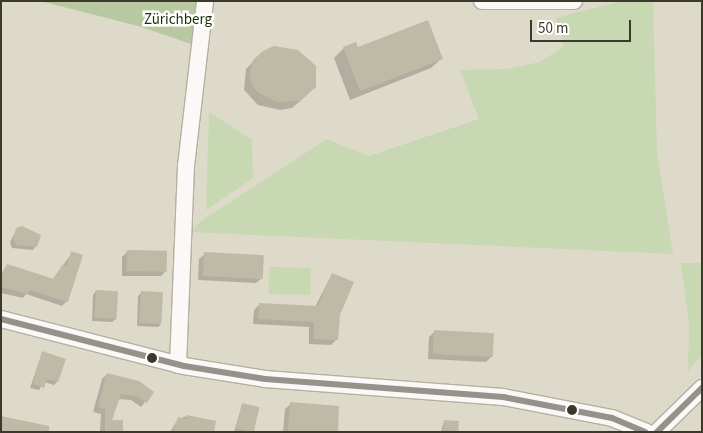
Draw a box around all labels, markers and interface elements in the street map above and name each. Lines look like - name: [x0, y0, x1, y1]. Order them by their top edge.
- scale bar: [533, 10, 634, 42]
- park label: Zürichberg: [144, 11, 212, 29]
- text: 50 m: [538, 18, 568, 39]
- unlabelled marker: [147, 353, 157, 363]
- unlabelled marker: [567, 405, 577, 415]

